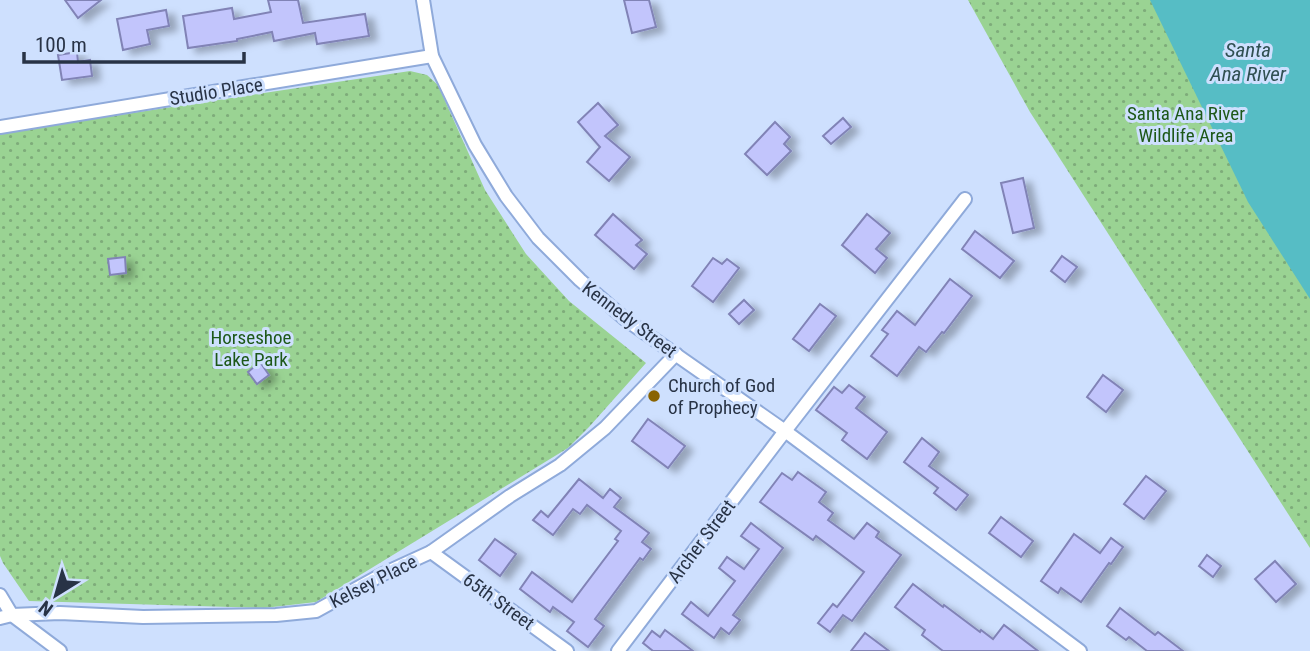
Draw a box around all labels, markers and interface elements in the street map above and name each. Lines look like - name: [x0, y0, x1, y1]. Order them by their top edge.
- scale bar: [24, 21, 245, 65]
- text: 100 m: [35, 33, 87, 57]
- water label: Santa Ana River: [1209, 38, 1287, 86]
- street label: Studio Place: [168, 73, 264, 110]
- park label: Santa Ana River Wildlife Area: [1127, 102, 1245, 147]
- street label: Kennedy Street: [578, 276, 682, 362]
- park label: Horseshoe Lake Park: [211, 326, 292, 371]
- place label: Church of God of Prophecy: [668, 374, 775, 419]
- marker: Church of God of Prophecy: [646, 388, 662, 404]
- street label: Archer Street: [663, 495, 740, 587]
- street label: Kelsey Place: [326, 550, 421, 613]
- north arrow: [21, 560, 91, 630]
- street label: 65th Street: [459, 568, 539, 635]
- text: N: [35, 595, 58, 621]

